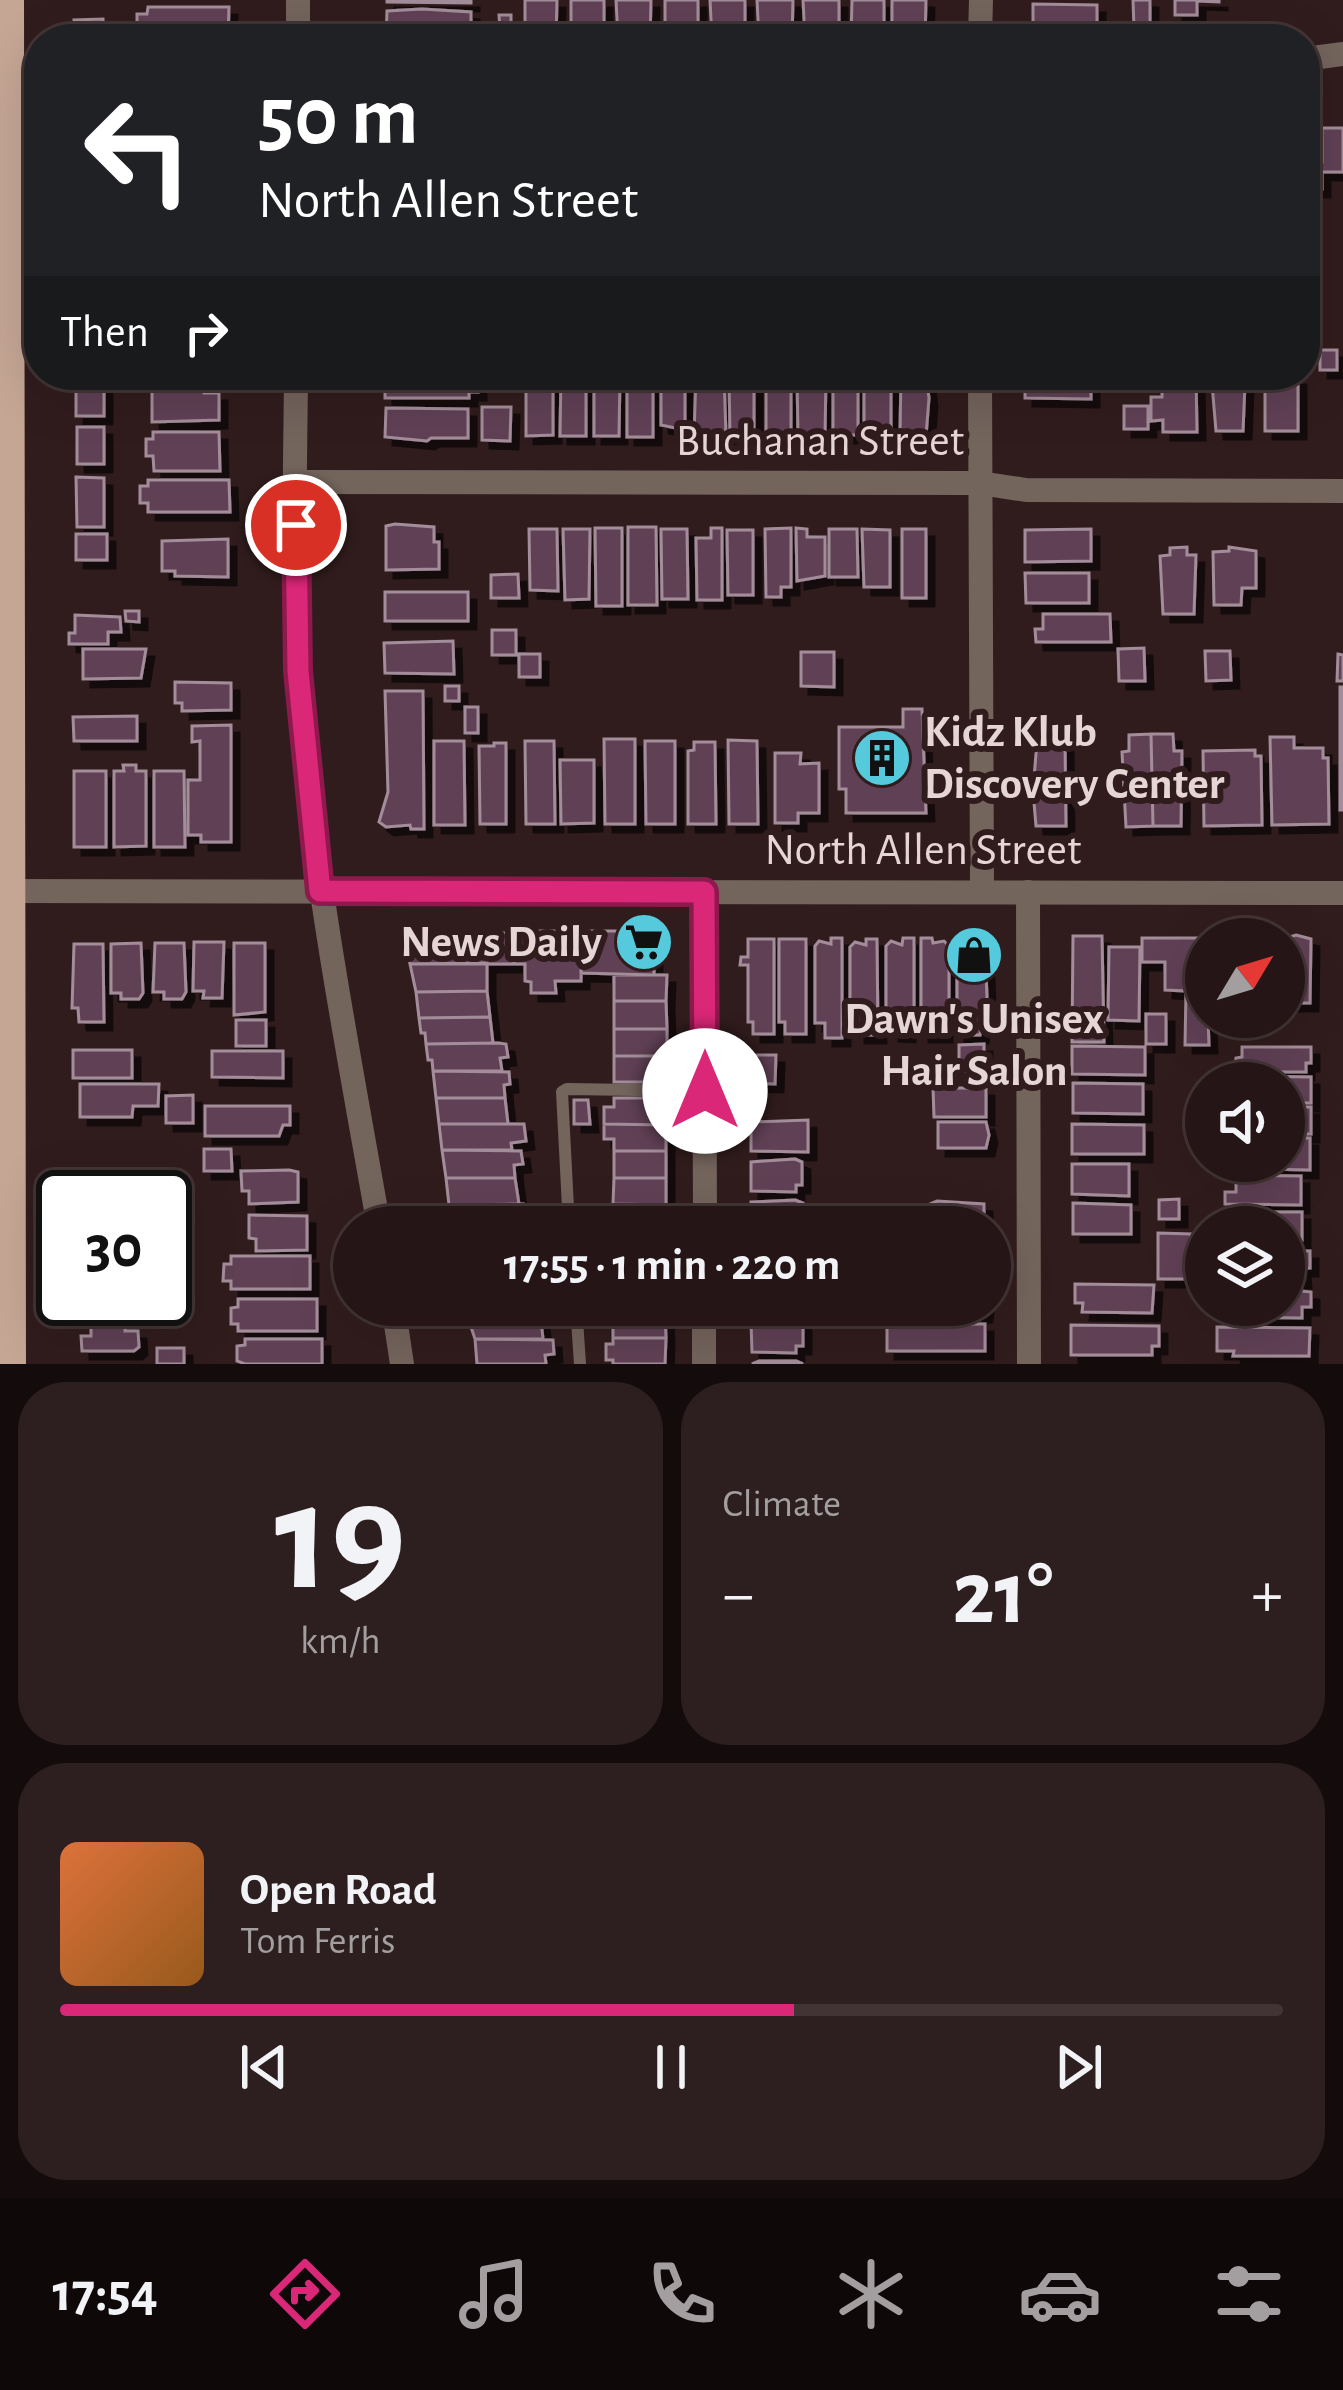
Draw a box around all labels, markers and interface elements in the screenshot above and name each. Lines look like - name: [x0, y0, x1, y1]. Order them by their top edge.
- icon: left: [60, 72, 216, 228]
- text: 50 m: [258, 76, 419, 160]
- text: North Allen Street: [258, 174, 638, 228]
- icon: right: [173, 300, 239, 366]
- text: Then: [60, 310, 149, 355]
- street label: Buchanan Street: [676, 419, 964, 464]
- pin: [245, 474, 347, 576]
- icon: arrive: [263, 492, 329, 558]
- place label: Kidz Klub Discovery Center: [924, 710, 1225, 807]
- building icon: Kidz Klub Discovery Center: [851, 727, 913, 789]
- street label: North Allen Street: [765, 828, 1081, 873]
- supermarket icon: News Daily: [613, 911, 675, 973]
- north arrow: [1185, 918, 1305, 1038]
- map controls: [1185, 918, 1305, 1326]
- place label: News Daily: [400, 920, 603, 965]
- shop icon: Dawn's Unisex Hair Salon: [943, 924, 1005, 986]
- place label: Dawn's Unisex Hair Salon: [844, 997, 1104, 1094]
- position arrow: [642, 1028, 768, 1154]
- button: sound: [1185, 1062, 1305, 1182]
- speed limit sign: 30: [36, 1170, 192, 1326]
- button: layers: [1185, 1206, 1305, 1326]
- text: 17:55 · 1 min · 220 m: [504, 1243, 840, 1288]
- text: 19: [274, 1462, 406, 1618]
- text: Climate: [723, 1485, 841, 1524]
- text: 21°: [952, 1550, 1053, 1640]
- text: −: [723, 1562, 754, 1628]
- text: +: [1251, 1562, 1283, 1628]
- text: km/h: [300, 1622, 380, 1661]
- text: Open Road: [240, 1868, 437, 1913]
- text: Tom Ferris: [240, 1922, 396, 1961]
- icon: previous: [231, 2034, 297, 2100]
- icon: pause: [638, 2034, 704, 2100]
- icon: next: [1046, 2034, 1112, 2100]
- icon: directions: [263, 2252, 347, 2336]
- icon: music: [452, 2252, 536, 2336]
- icon: phone: [640, 2252, 724, 2336]
- icon: climate: [829, 2252, 913, 2336]
- icon: car: [1018, 2252, 1102, 2336]
- icon: filters: [1207, 2252, 1291, 2336]
- text: 17:54: [52, 2267, 158, 2321]

